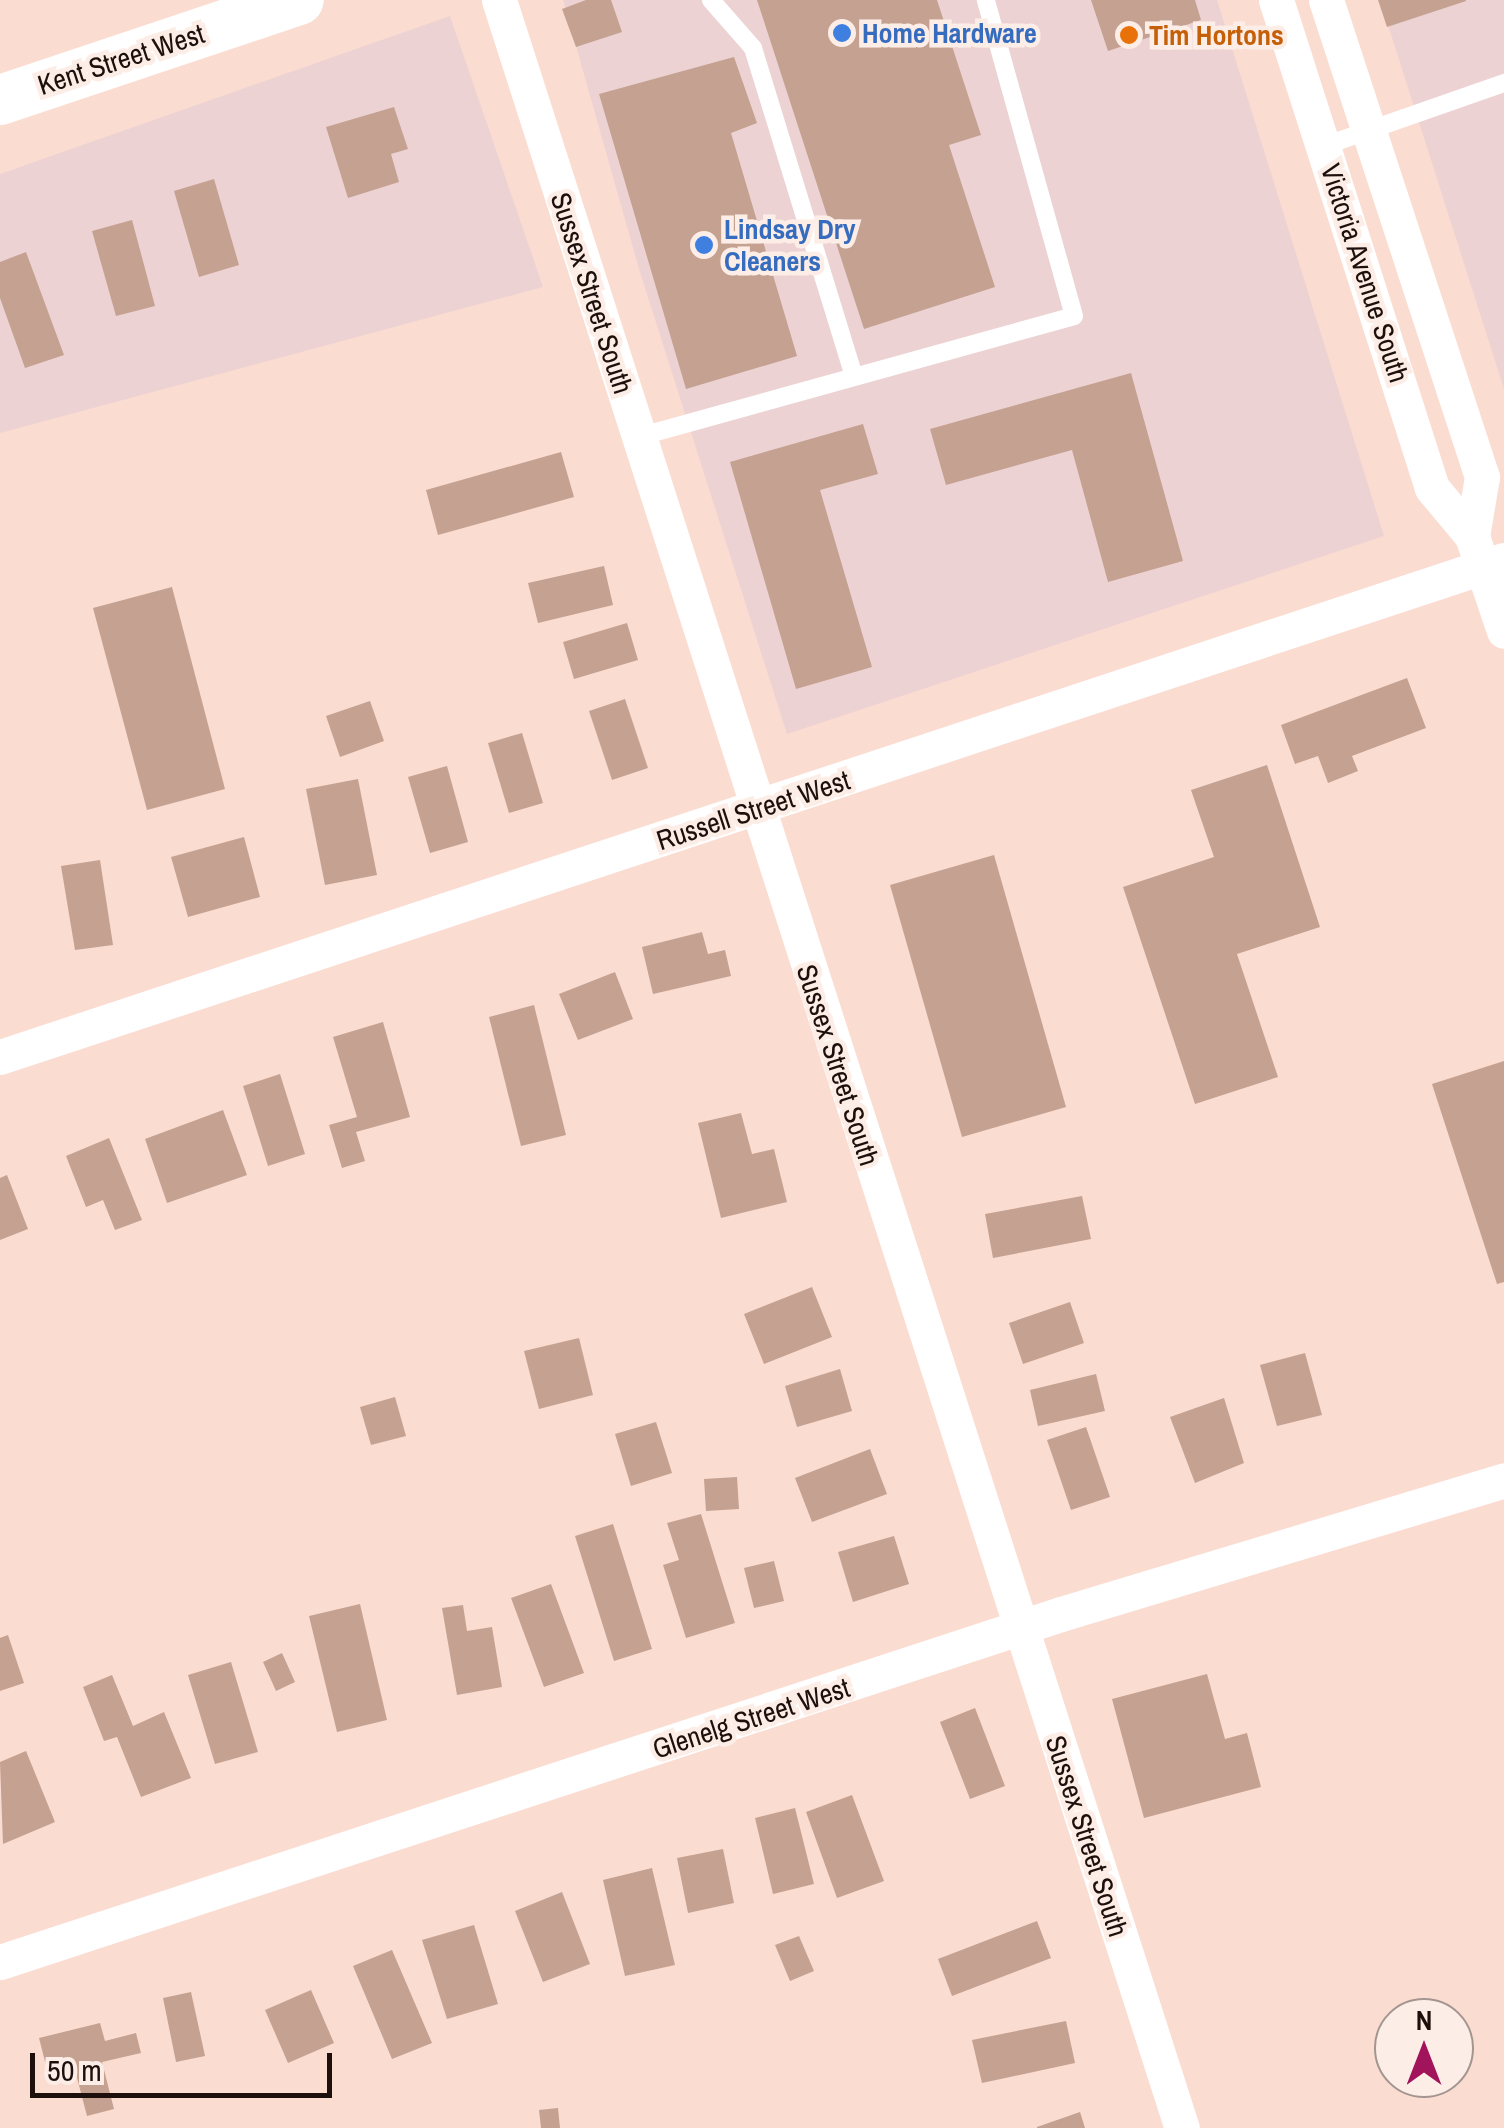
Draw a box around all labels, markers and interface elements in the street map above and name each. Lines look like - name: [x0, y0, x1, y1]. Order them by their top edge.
- street label: Kent Street West: [33, 16, 209, 102]
- place label: Home Hardware: [862, 16, 1037, 50]
- place label: Tim Hortons: [1149, 18, 1284, 52]
- marker: Home Hardware: [831, 22, 853, 44]
- marker: Tim Hortons: [1118, 24, 1140, 46]
- street label: Victoria Avenue South: [1314, 159, 1416, 387]
- street label: Sussex Street South: [544, 188, 640, 398]
- place label: Lindsay Dry Cleaners: [724, 212, 855, 278]
- marker: Lindsay Dry Cleaners: [693, 234, 715, 256]
- street label: Russell Street West: [652, 763, 854, 857]
- street label: Sussex Street South: [790, 960, 886, 1170]
- street label: Glenelg Street West: [648, 1670, 854, 1766]
- street label: Sussex Street South: [1039, 1731, 1135, 1941]
- north arrow: [1374, 1998, 1474, 2098]
- text: N: [1416, 2001, 1432, 2039]
- scale bar: [35, 2033, 338, 2095]
- text: 50 m: [47, 2050, 102, 2090]

